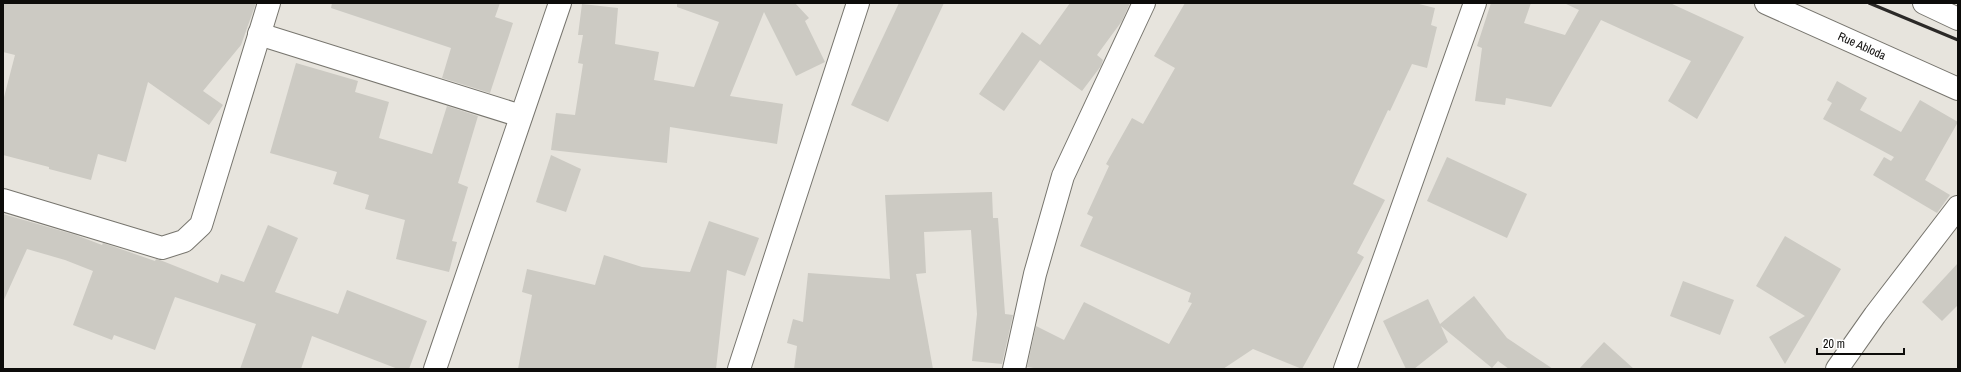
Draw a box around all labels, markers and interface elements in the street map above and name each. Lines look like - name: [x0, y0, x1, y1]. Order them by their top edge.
- street label: Rue Abloda: [1835, 28, 1889, 64]
- scale bar: [1817, 330, 1904, 356]
- text: 20 m: [1823, 336, 1845, 352]

